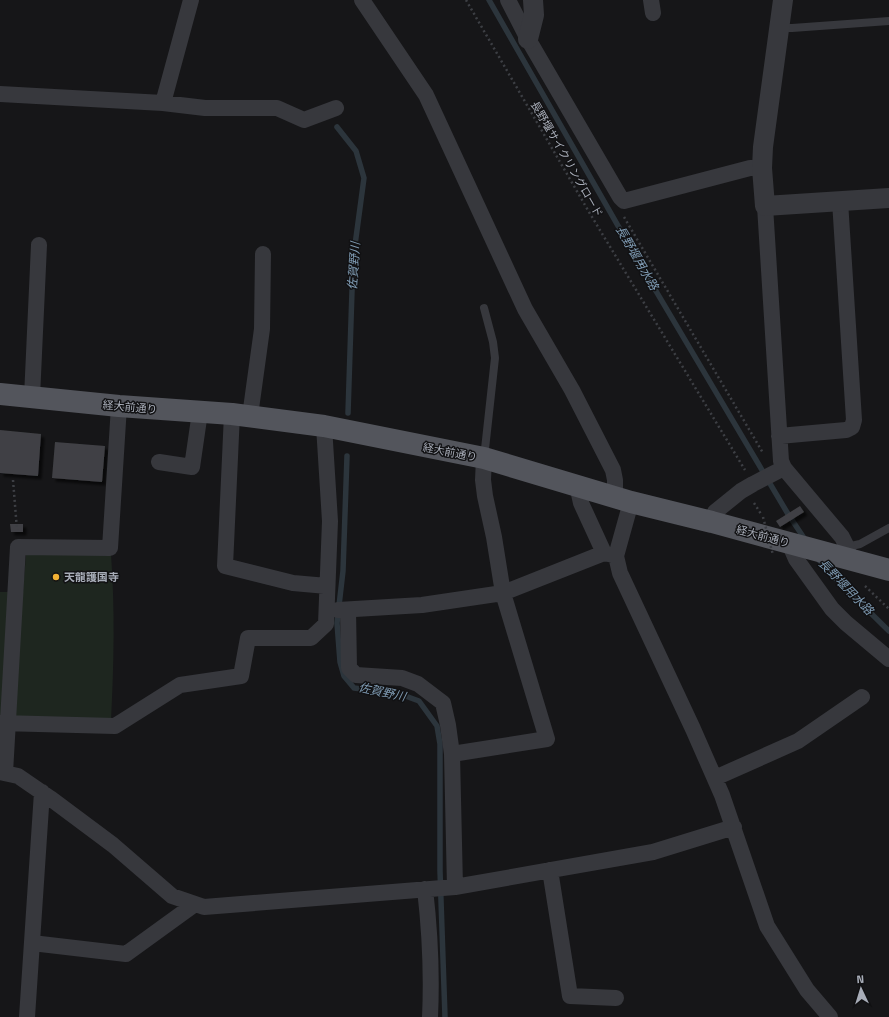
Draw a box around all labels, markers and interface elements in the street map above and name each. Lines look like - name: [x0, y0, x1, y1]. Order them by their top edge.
- street label: 長野堰サイクリングロード: [527, 98, 607, 220]
- water label: 長野堰用水路: [611, 222, 664, 295]
- water label: 佐賀野川: [342, 239, 365, 291]
- street label: 経大前通り: [102, 397, 158, 417]
- street label: 経大前通り: [421, 439, 479, 465]
- street label: 経大前通り: [734, 521, 792, 551]
- water label: 長野堰用水路: [815, 554, 879, 620]
- place label: 天龍護国寺: [64, 569, 119, 585]
- marker: 天龍護国寺: [51, 572, 61, 582]
- water label: 佐賀野川: [357, 677, 410, 706]
- north arrow: [841, 969, 881, 1009]
- text: N: [856, 971, 865, 987]

